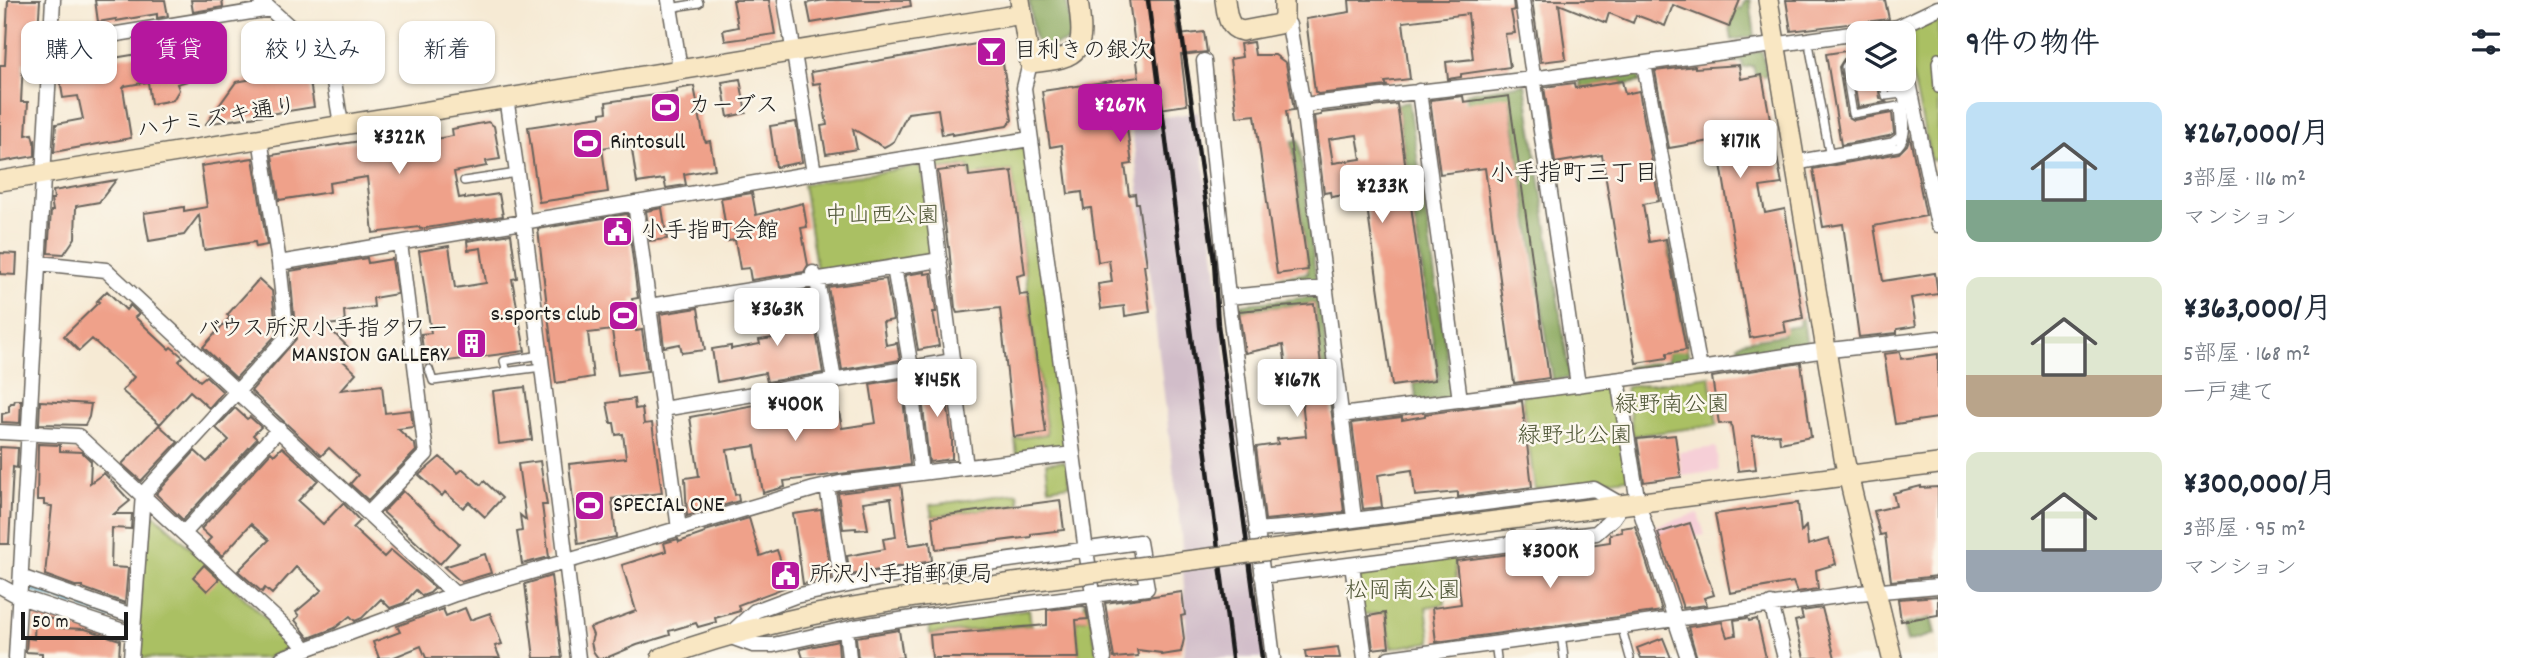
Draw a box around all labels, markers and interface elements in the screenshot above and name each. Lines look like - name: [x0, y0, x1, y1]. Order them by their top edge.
- chip: 購入: [21, 21, 117, 84]
- chip: 賃貸: [131, 21, 227, 84]
- chip: 絞り込み: [241, 21, 385, 84]
- chip: 新着: [399, 21, 495, 84]
- map controls: [1846, 21, 1916, 91]
- button: layers: [1846, 21, 1916, 91]
- icon: filters: [2467, 23, 2505, 61]
- text: 9件の物件: [1966, 25, 2100, 68]
- bar icon: 目利きの銀次: [974, 35, 1008, 69]
- place label: 目利きの銀次: [1014, 36, 1152, 69]
- pin: ¥267K: [1071, 85, 1169, 144]
- sports icon: カーブス: [648, 90, 682, 124]
- text: ¥267K: [1094, 90, 1146, 123]
- street label: ハナミズキ通り: [134, 91, 300, 149]
- place label: カーブス: [688, 91, 779, 124]
- text: ¥267,000/月: [2183, 115, 2330, 158]
- pin: ¥322K: [350, 116, 448, 176]
- pin: ¥171K: [1691, 120, 1789, 180]
- text: ¥322K: [373, 122, 425, 155]
- sports icon: Rintosull: [570, 126, 604, 160]
- text: ¥171K: [1720, 126, 1760, 159]
- place label: Rintosull: [610, 127, 686, 160]
- icon: home: [2022, 130, 2106, 214]
- district label: 小手指町三丁目: [1490, 158, 1658, 192]
- text: 3部屋 · 116 m²: [2183, 164, 2306, 197]
- pin: ¥233K: [1333, 166, 1431, 225]
- text: ¥233K: [1356, 171, 1408, 204]
- park label: 中山西公園: [825, 201, 940, 234]
- text: マンション: [2183, 203, 2297, 236]
- public building icon: 小手指町会館: [601, 215, 635, 249]
- place label: 小手指町会館: [641, 216, 779, 249]
- pin: ¥363K: [728, 288, 826, 348]
- text: ¥363,000/月: [2183, 290, 2332, 333]
- text: ¥363K: [750, 294, 804, 327]
- sports icon: s.sports club: [607, 298, 641, 332]
- place label: s.sports club: [490, 299, 601, 332]
- icon: home: [2022, 305, 2106, 389]
- place label: バウス所沢小手指タワー MANSION GALLERY: [197, 314, 450, 373]
- building icon: バウス所沢小手指タワー MANSION GALLERY: [455, 326, 489, 360]
- text: 5部屋 · 168 m²: [2183, 339, 2310, 372]
- pin: ¥145K: [888, 360, 986, 419]
- pin: ¥167K: [1248, 360, 1346, 419]
- text: ¥145K: [914, 365, 961, 398]
- text: ¥167K: [1274, 365, 1320, 398]
- text: 一戸建て: [2183, 378, 2275, 411]
- pin: ¥400K: [746, 384, 844, 443]
- text: ¥400K: [767, 389, 823, 422]
- park label: 緑野南公園: [1615, 390, 1730, 423]
- park label: 緑野北公園: [1518, 421, 1633, 454]
- text: ¥300,000/月: [2183, 465, 2337, 508]
- icon: home: [2022, 480, 2106, 564]
- sports icon: SPECIAL ONE: [573, 489, 607, 523]
- place label: SPECIAL ONE: [613, 490, 725, 523]
- text: 3部屋 · 95 m²: [2183, 514, 2306, 547]
- pin: ¥300K: [1501, 530, 1599, 590]
- text: ¥300K: [1521, 536, 1579, 569]
- text: マンション: [2183, 553, 2297, 586]
- public building icon: 所沢小手指郵便局: [769, 559, 803, 593]
- place label: 所沢小手指郵便局: [809, 560, 993, 593]
- park label: 松岡南公園: [1346, 576, 1461, 609]
- scale bar: [21, 609, 128, 641]
- text: 50 m: [32, 610, 69, 637]

